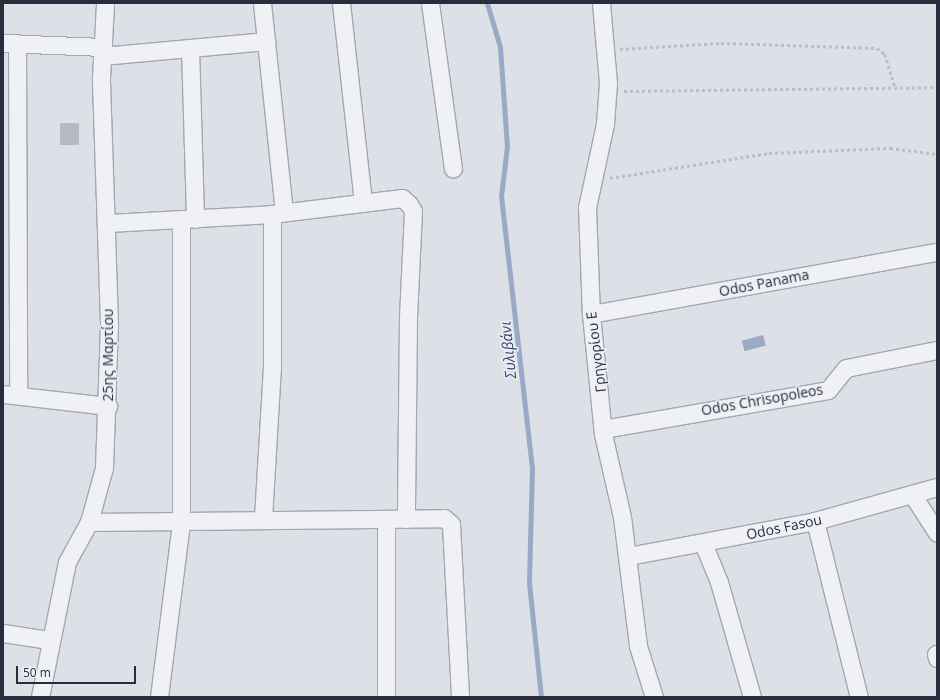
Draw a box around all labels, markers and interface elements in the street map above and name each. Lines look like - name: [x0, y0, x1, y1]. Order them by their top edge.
- street label: Odos Panama: [717, 266, 811, 300]
- street label: 25ης Μαρτίου: [100, 309, 116, 401]
- street label: Γρηγορίου Ε: [583, 311, 609, 393]
- water label: Συλιβάνι: [496, 320, 520, 380]
- street label: Odos Chrisopoleos: [700, 381, 824, 419]
- street label: Odos Fasou: [745, 511, 823, 543]
- scale bar: [18, 658, 138, 684]
- text: 50 m: [23, 664, 51, 681]

